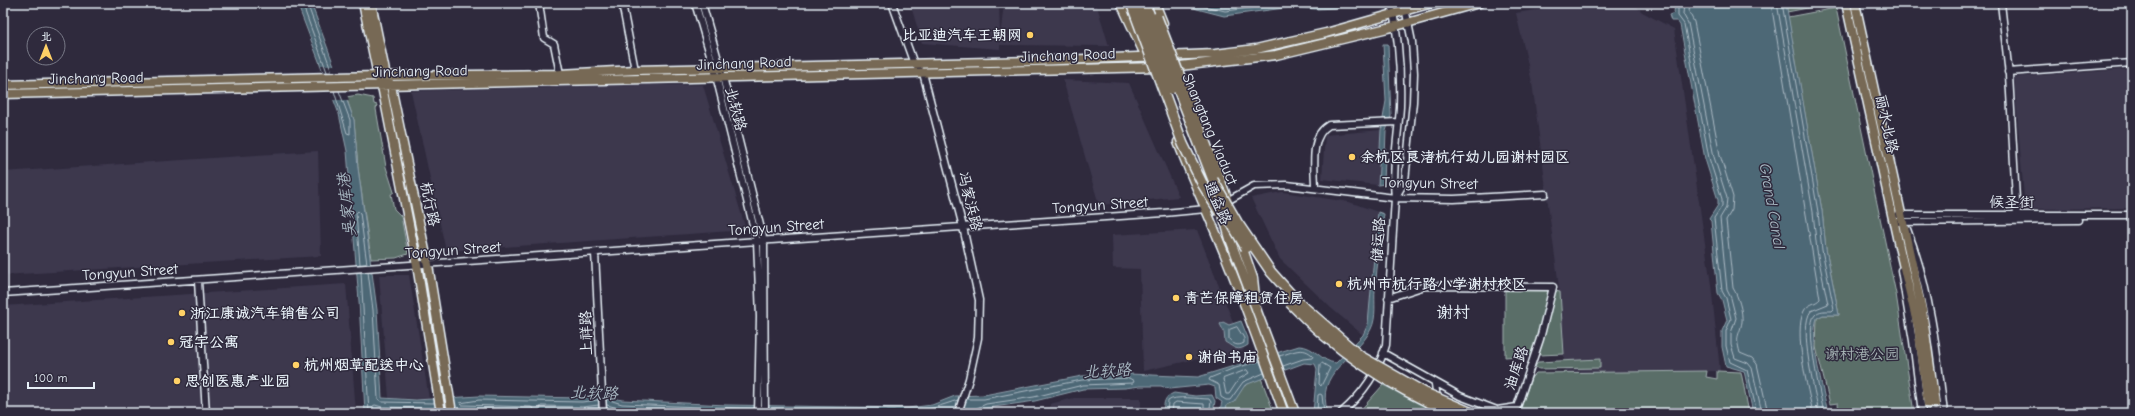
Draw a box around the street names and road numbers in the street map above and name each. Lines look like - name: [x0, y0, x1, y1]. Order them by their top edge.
- street label: Jinchang Road: [1020, 44, 1116, 66]
- street label: Jinchang Road: [696, 52, 792, 74]
- street label: Jinchang Road: [372, 61, 468, 81]
- street label: Jinchang Road: [48, 68, 144, 88]
- street label: Shangtang Viaduct: [1178, 70, 1242, 188]
- street label: 北软路: [721, 85, 751, 133]
- street label: 丽水北路: [1872, 93, 1902, 155]
- street label: 冯家浜路: [954, 170, 986, 232]
- street label: Tongyun Street: [1382, 173, 1479, 193]
- street label: 通益路: [1201, 179, 1235, 227]
- street label: 杭行路: [417, 180, 443, 228]
- street label: Tongyun Street: [1052, 193, 1149, 217]
- street label: 候圣街: [1989, 193, 2035, 211]
- street label: Tongyun Street: [728, 215, 825, 239]
- street label: 储运路: [1367, 217, 1389, 263]
- street label: Tongyun Street: [405, 238, 502, 262]
- street label: Tongyun Street: [82, 260, 179, 284]
- street label: 上祥路: [576, 310, 596, 356]
- street label: 油库路: [1500, 344, 1532, 392]

